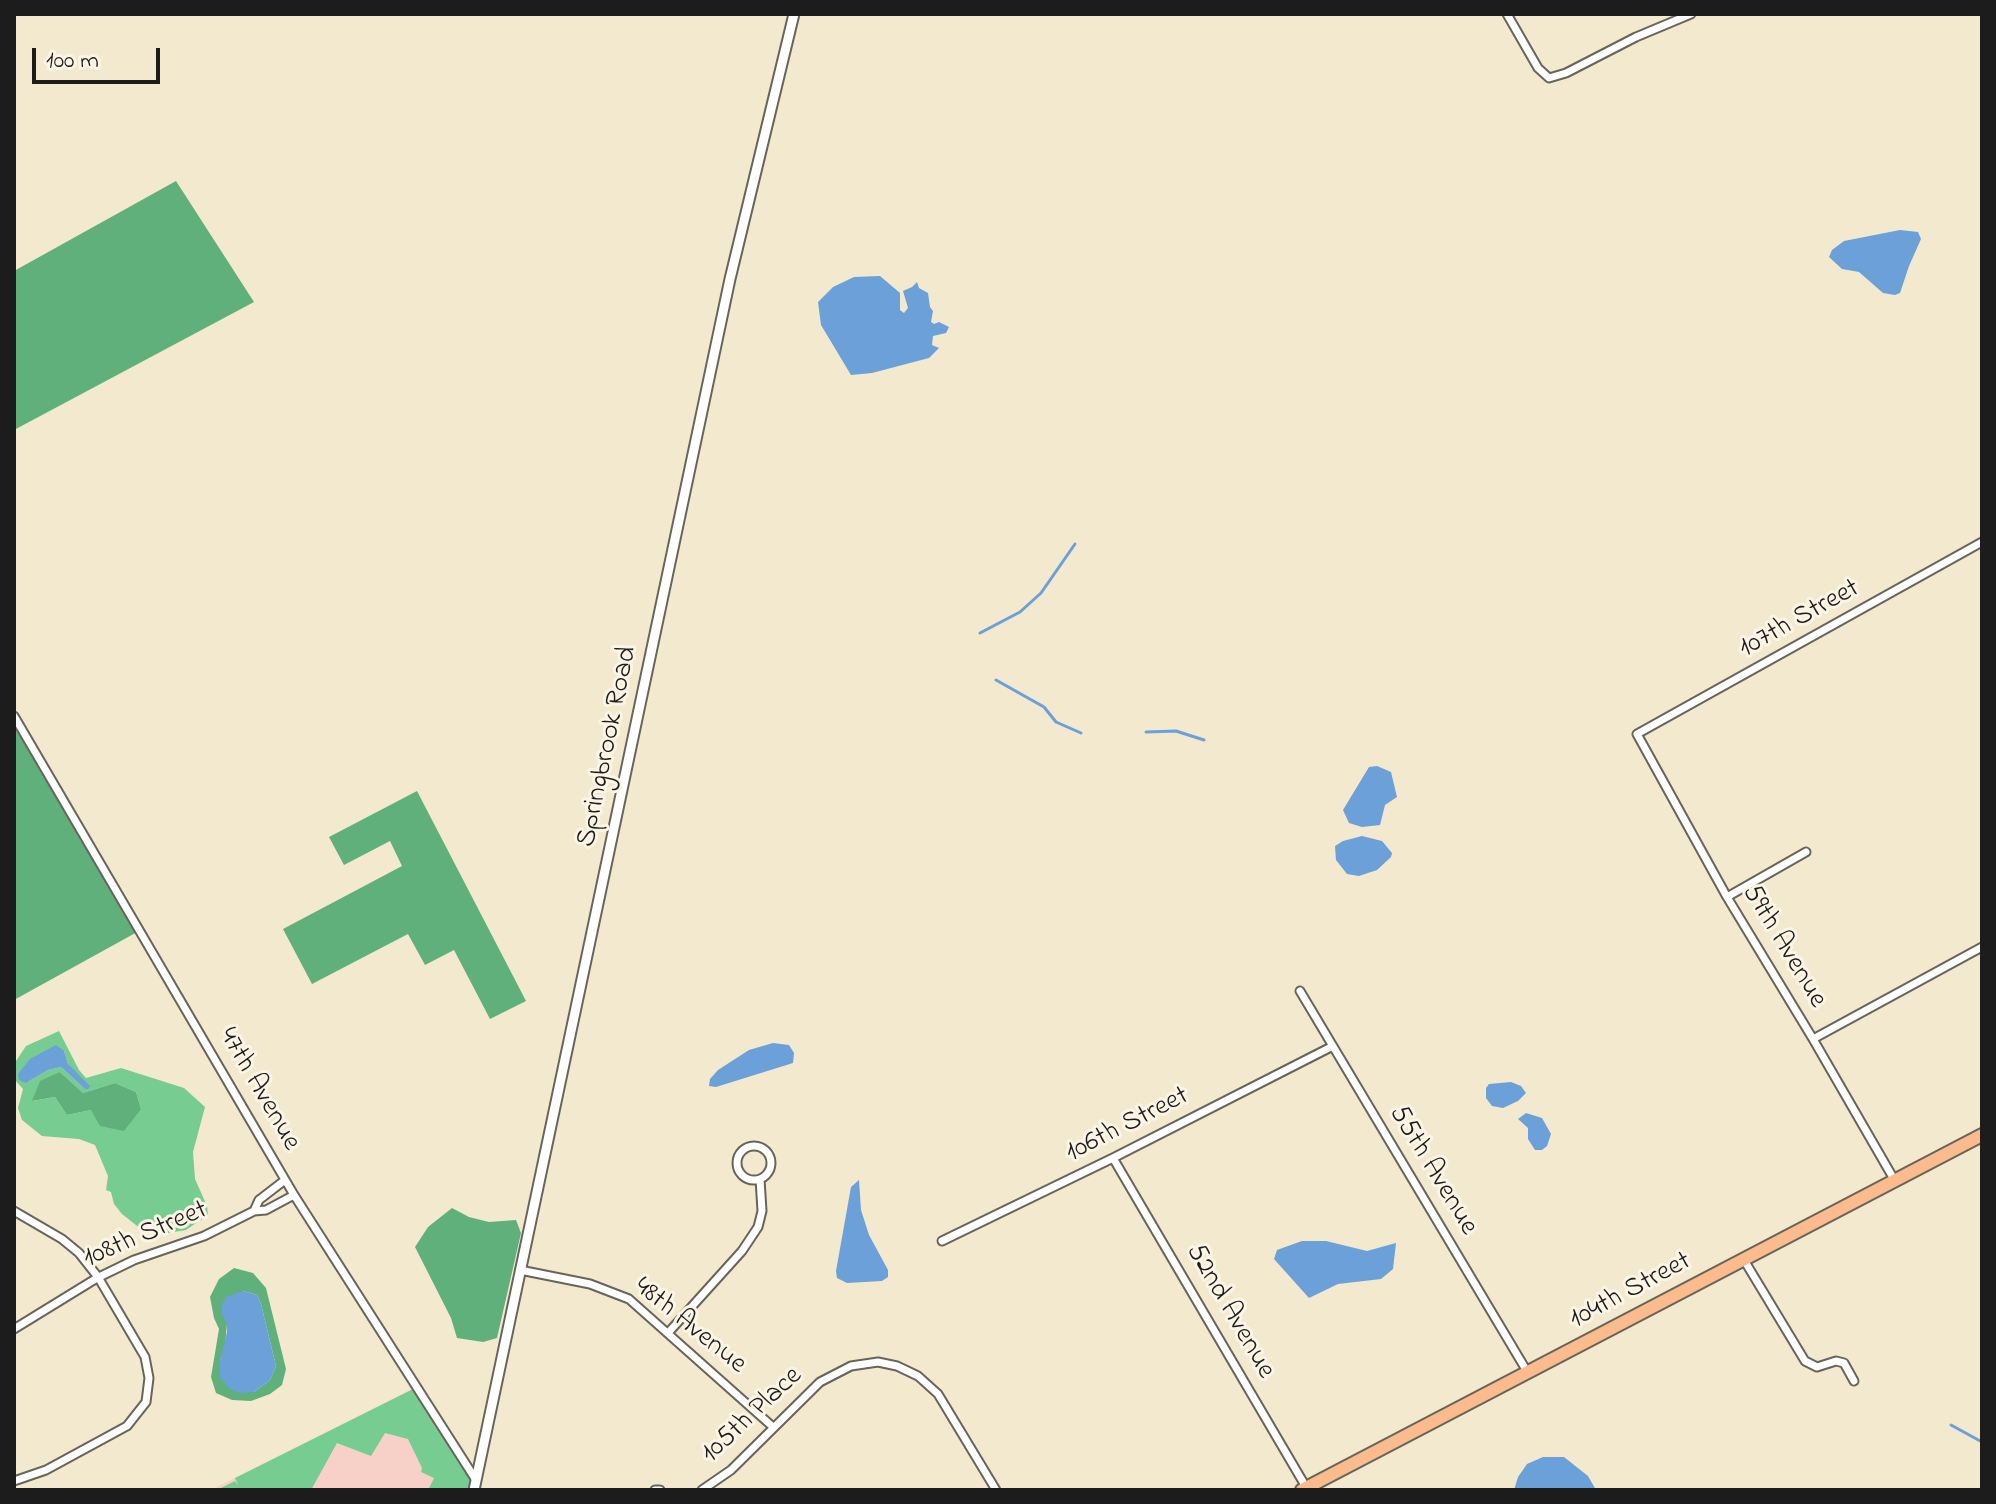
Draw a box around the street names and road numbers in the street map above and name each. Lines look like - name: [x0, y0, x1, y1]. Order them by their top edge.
- street label: 107th Street: [1734, 573, 1866, 667]
- street label: Springbrook Road: [571, 644, 647, 850]
- street label: 59th Avenue: [1733, 879, 1833, 1015]
- street label: 47th Avenue: [209, 1022, 307, 1158]
- street label: 106th Street: [1061, 1081, 1195, 1171]
- street label: 55th Avenue: [1380, 1100, 1484, 1242]
- street label: 108th Street: [79, 1195, 213, 1277]
- street label: 52nd Avenue: [1177, 1239, 1281, 1385]
- street label: 104th Street: [1564, 1246, 1698, 1338]
- street label: 48th Avenue: [626, 1271, 752, 1383]
- street label: 105th Place: [695, 1361, 811, 1471]

